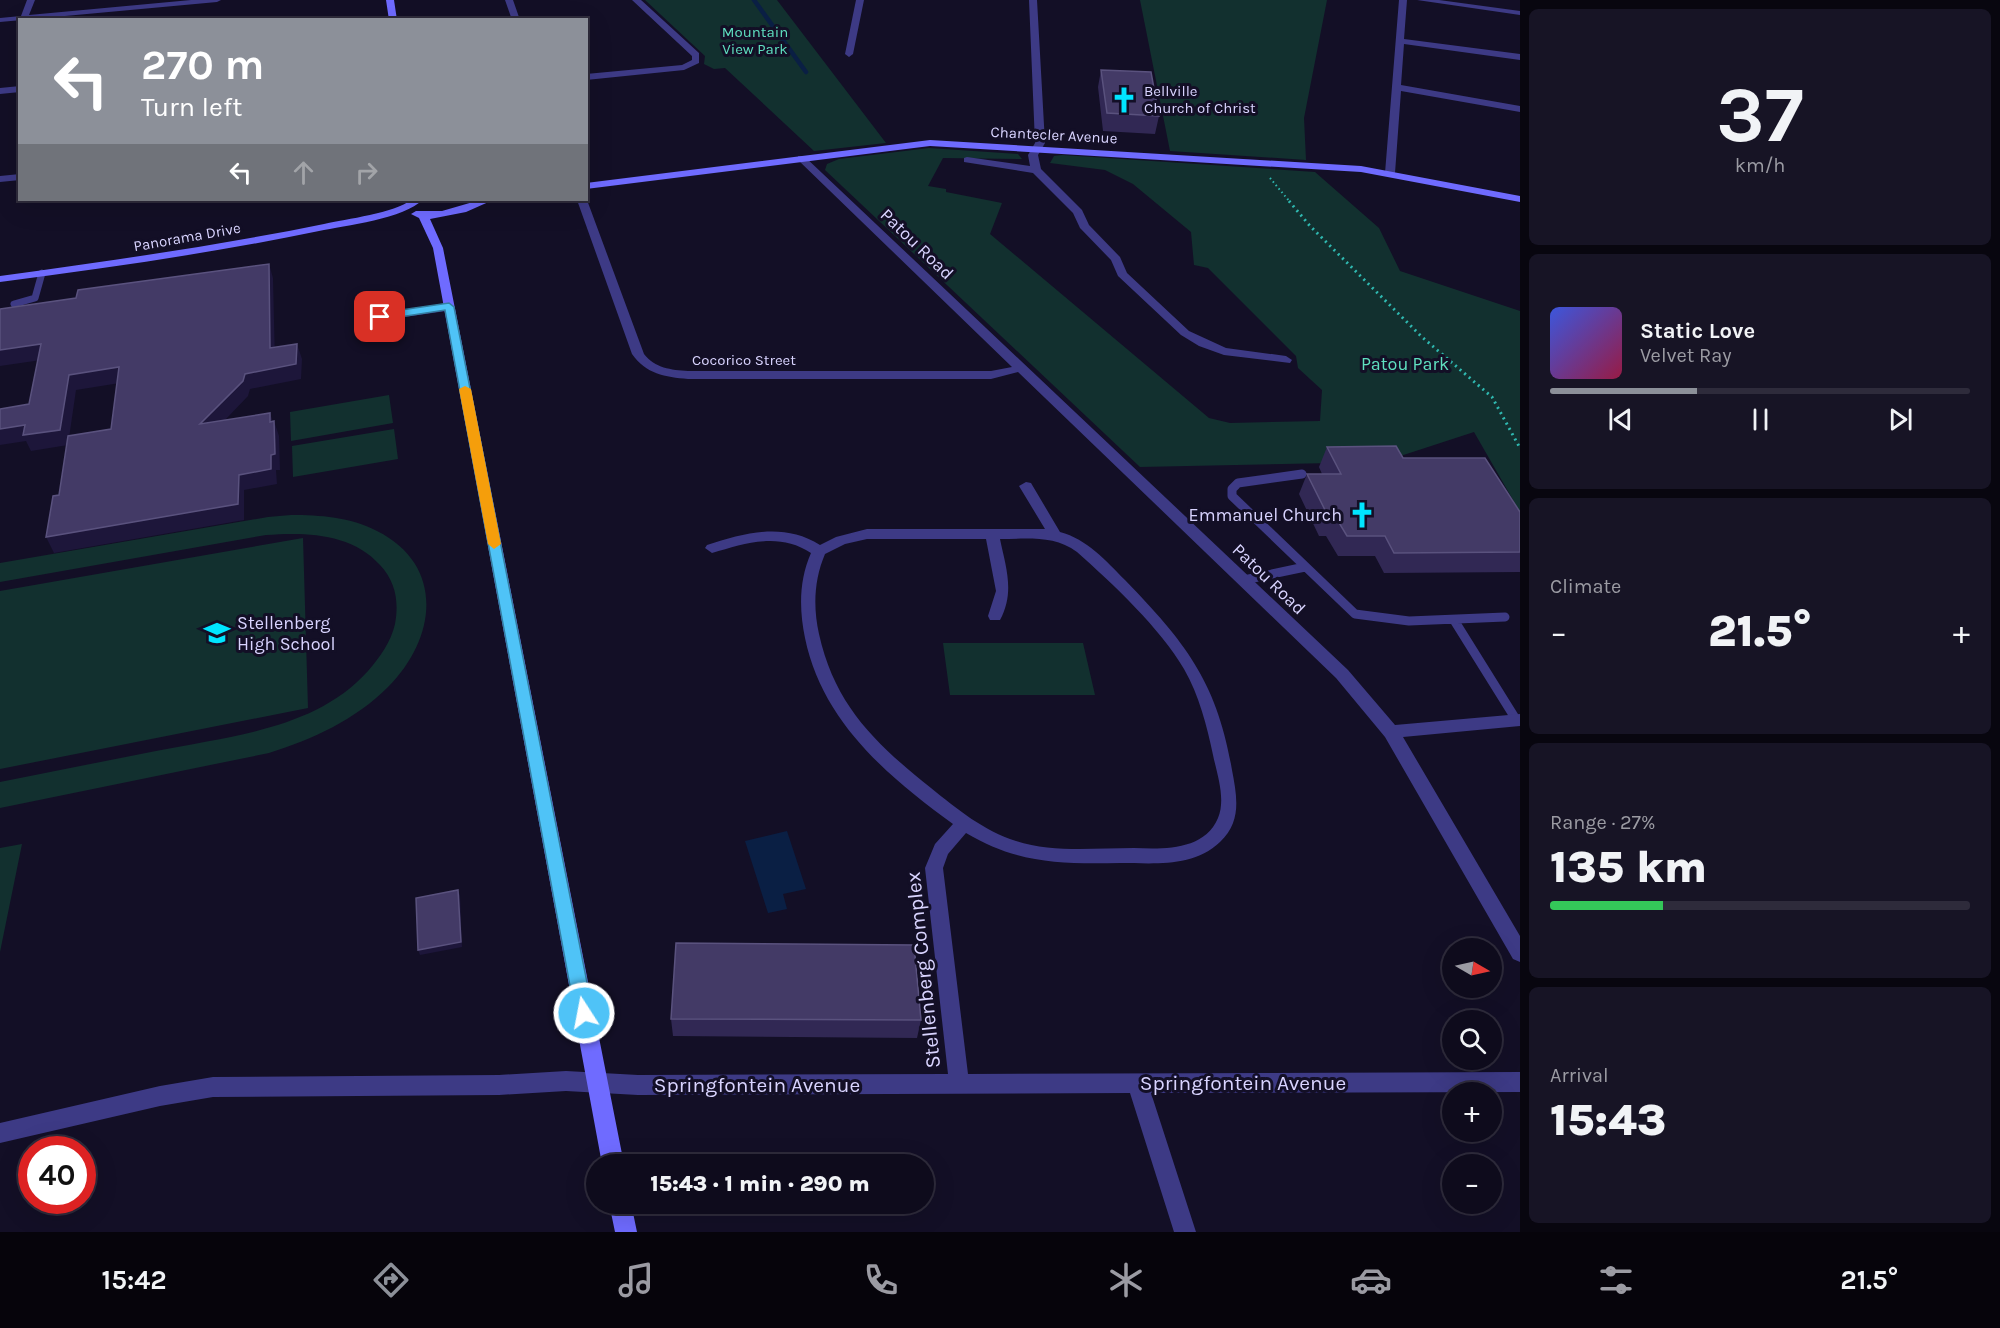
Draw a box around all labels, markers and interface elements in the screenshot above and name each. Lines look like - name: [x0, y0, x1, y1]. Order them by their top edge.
- park label: Mountain View Park: [722, 23, 788, 58]
- text: 270 m: [141, 40, 264, 90]
- icon: left: [42, 42, 120, 120]
- text: 37: [1716, 69, 1804, 161]
- place label: Bellville Church of Christ: [1144, 82, 1256, 117]
- church icon: Bellville Church of Christ: [1109, 85, 1139, 115]
- text: Turn left: [141, 91, 242, 123]
- street label: Chantecler Avenue: [990, 123, 1118, 147]
- text: km/h: [1735, 154, 1785, 177]
- icon: left: [224, 156, 257, 189]
- icon: ahead: [287, 156, 320, 189]
- icon: right: [350, 156, 383, 189]
- street label: Patou Road: [876, 204, 958, 284]
- street label: Panorama Drive: [132, 219, 242, 255]
- pin: [354, 291, 405, 342]
- icon: arrive: [363, 300, 396, 333]
- text: Static Love: [1640, 318, 1755, 344]
- text: Velvet Ray: [1640, 344, 1732, 367]
- street label: Cocorico Street: [692, 351, 796, 369]
- park label: Patou Park: [1361, 353, 1449, 375]
- icon: previous: [1604, 403, 1637, 436]
- icon: pause: [1744, 403, 1777, 436]
- icon: next: [1884, 403, 1917, 436]
- church icon: Emmanuel Church: [1347, 500, 1377, 530]
- place label: Emmanuel Church: [1189, 504, 1342, 526]
- street label: Patou Road: [1228, 539, 1310, 619]
- text: Climate: [1550, 575, 1621, 598]
- text: 21.5°: [1708, 605, 1812, 657]
- place label: Stellenberg High School: [237, 612, 335, 655]
- text: −: [1550, 613, 1567, 651]
- text: +: [1953, 613, 1970, 651]
- school or university icon: Stellenberg High School: [202, 618, 232, 648]
- text: Range · 27%: [1550, 811, 1655, 834]
- text: 135 km: [1550, 841, 1707, 893]
- street label: Stellenberg Complex: [901, 870, 945, 1070]
- north arrow: [1442, 938, 1502, 998]
- map controls: [1442, 938, 1502, 1214]
- position arrow: [552, 981, 616, 1045]
- button: search: [1442, 1010, 1502, 1070]
- text: Arrival: [1550, 1064, 1609, 1087]
- street label: Springfontein Avenue: [1140, 1071, 1346, 1095]
- street label: Springfontein Avenue: [654, 1073, 860, 1097]
- button: +: [1442, 1082, 1502, 1142]
- text: 15:43: [1550, 1094, 1666, 1146]
- speed limit sign: 40: [18, 1136, 96, 1214]
- button: −: [1442, 1154, 1502, 1214]
- text: 15:43 · 1 min · 290 m: [650, 1171, 870, 1197]
- icon: directions: [370, 1259, 412, 1301]
- icon: music: [615, 1259, 657, 1301]
- icon: phone: [860, 1259, 902, 1301]
- icon: climate: [1105, 1259, 1147, 1301]
- icon: car: [1350, 1259, 1392, 1301]
- icon: filters: [1595, 1259, 1637, 1301]
- text: 15:42: [102, 1264, 167, 1296]
- text: 21.5°: [1840, 1264, 1898, 1296]

